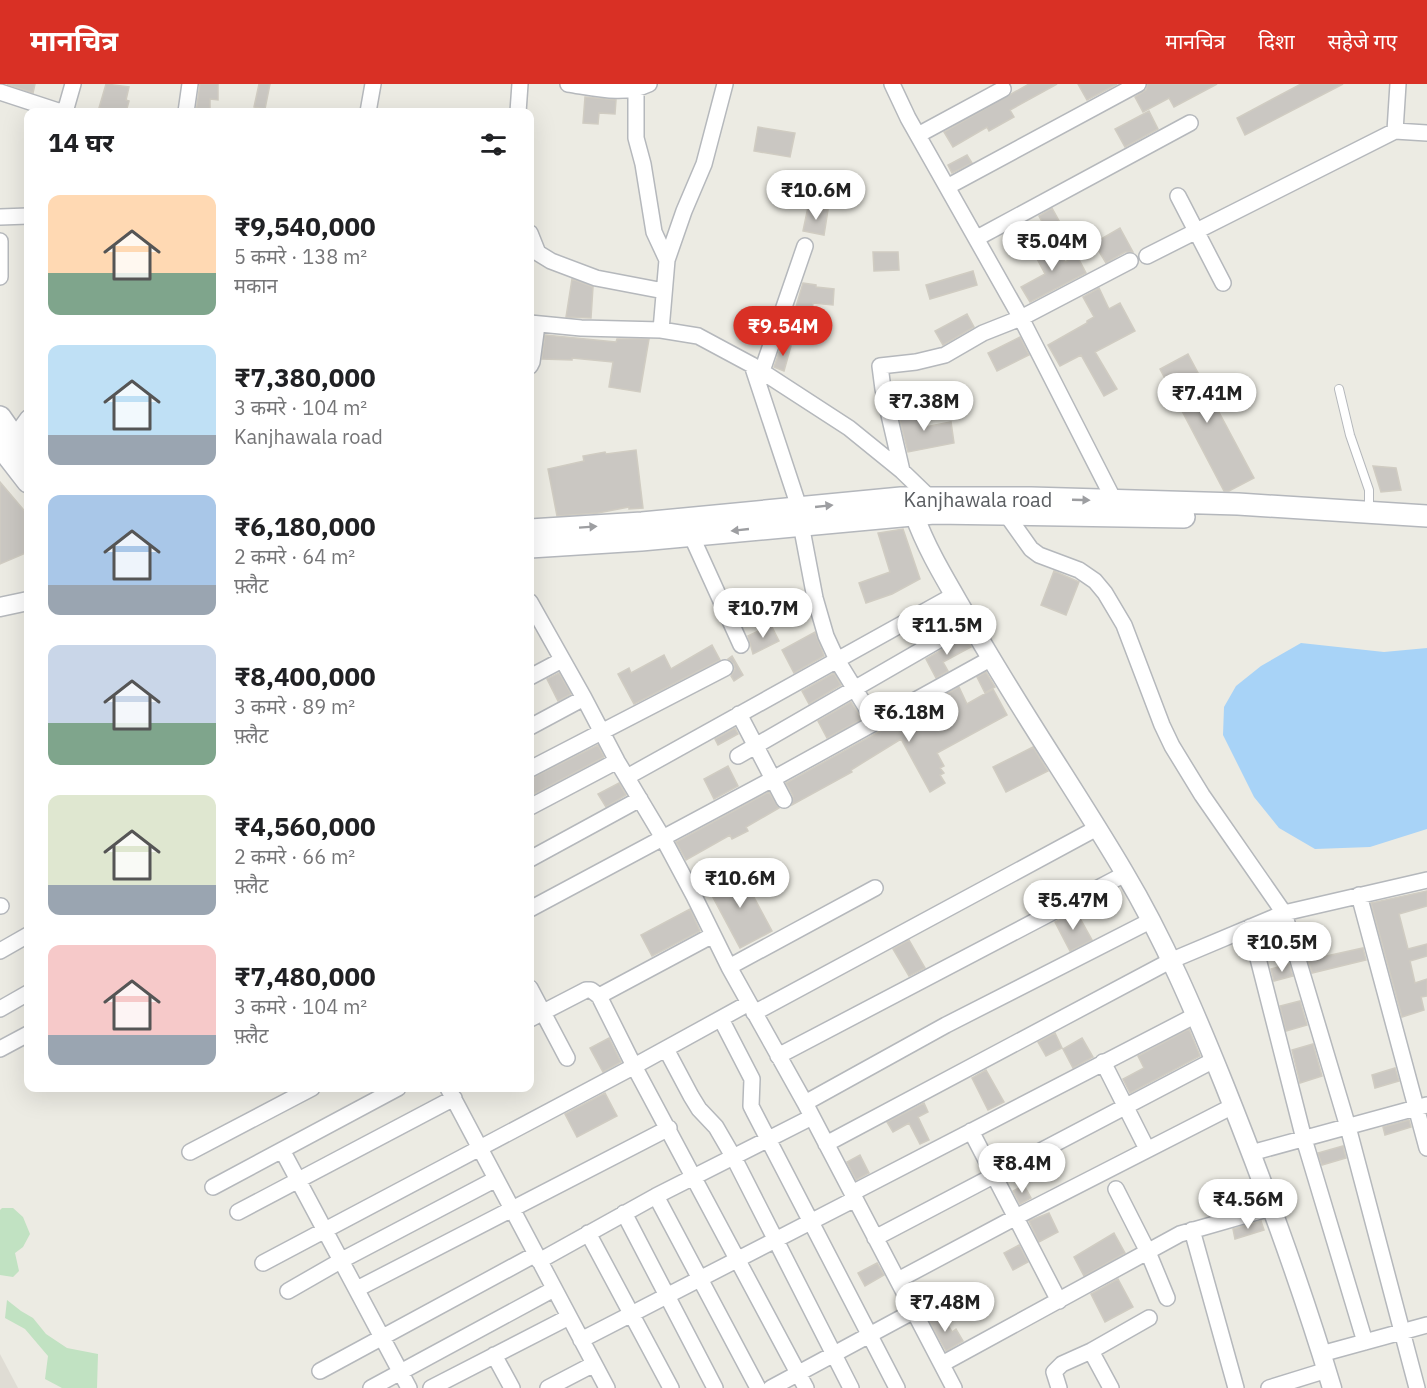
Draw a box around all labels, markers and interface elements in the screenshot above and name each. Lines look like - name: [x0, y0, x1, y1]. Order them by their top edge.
- text: मानचित्र: [30, 22, 118, 59]
- text: मानचित्र: [1165, 27, 1225, 55]
- text: दिशा: [1258, 27, 1295, 55]
- text: सहेजे गए: [1328, 27, 1397, 55]
- text: 14 घर: [48, 125, 114, 159]
- icon: filters: [477, 128, 510, 161]
- pin: ₹10.6M: [767, 170, 865, 221]
- text: ₹10.6M: [780, 176, 852, 203]
- text: ₹9,540,000: [234, 209, 376, 243]
- icon: home: [96, 219, 168, 291]
- pin: ₹5.04M: [1003, 221, 1101, 272]
- text: ₹5.04M: [1016, 227, 1088, 254]
- text: 5 कमरे · 138 m²: [234, 243, 367, 270]
- text: मकान: [234, 272, 278, 299]
- pin: ₹9.54M: [734, 306, 832, 357]
- text: ₹9.54M: [747, 312, 819, 339]
- text: ₹7,380,000: [234, 360, 376, 394]
- icon: home: [96, 369, 168, 441]
- pin: ₹7.41M: [1158, 373, 1256, 424]
- text: ₹7.41M: [1171, 379, 1243, 406]
- pin: ₹7.38M: [875, 381, 973, 432]
- text: ₹7.38M: [888, 387, 960, 414]
- text: 3 कमरे · 104 m²: [234, 394, 367, 421]
- text: Kanjhawala road: [234, 423, 383, 450]
- street label: Kanjhawala road: [904, 486, 1052, 513]
- one-way arrow: [1072, 495, 1091, 504]
- one-way arrow: [814, 501, 833, 511]
- text: ₹6,180,000: [234, 509, 376, 543]
- icon: home: [96, 519, 168, 591]
- one-way arrow: [578, 522, 597, 531]
- one-way arrow: [730, 525, 749, 535]
- text: 2 कमरे · 64 m²: [234, 543, 355, 570]
- text: फ़्लैट: [234, 572, 269, 599]
- pin: ₹10.7M: [714, 588, 812, 639]
- text: ₹10.7M: [727, 594, 799, 621]
- pin: ₹11.5M: [898, 605, 996, 656]
- text: ₹11.5M: [911, 611, 983, 638]
- text: ₹8,400,000: [234, 659, 376, 693]
- icon: home: [96, 669, 168, 741]
- pin: ₹6.18M: [860, 692, 958, 743]
- text: 3 कमरे · 89 m²: [234, 693, 355, 720]
- text: ₹6.18M: [873, 698, 945, 725]
- text: फ़्लैट: [234, 722, 269, 749]
- text: ₹4,560,000: [234, 809, 376, 843]
- icon: home: [96, 819, 168, 891]
- text: 2 कमरे · 66 m²: [234, 843, 355, 870]
- pin: ₹10.6M: [691, 858, 789, 909]
- text: ₹10.6M: [704, 864, 776, 891]
- text: फ़्लैट: [234, 872, 269, 899]
- pin: ₹5.47M: [1024, 880, 1122, 931]
- text: ₹5.47M: [1037, 886, 1109, 913]
- pin: ₹10.5M: [1233, 922, 1331, 973]
- text: ₹10.5M: [1246, 928, 1318, 955]
- text: ₹7,480,000: [234, 959, 376, 993]
- icon: home: [96, 969, 168, 1041]
- text: 3 कमरे · 104 m²: [234, 993, 367, 1020]
- text: फ़्लैट: [234, 1022, 269, 1049]
- pin: ₹8.4M: [980, 1143, 1064, 1194]
- text: ₹8.4M: [992, 1149, 1052, 1176]
- pin: ₹4.56M: [1199, 1179, 1297, 1230]
- text: ₹4.56M: [1212, 1185, 1284, 1212]
- pin: ₹7.48M: [896, 1282, 994, 1333]
- text: ₹7.48M: [909, 1288, 981, 1315]

